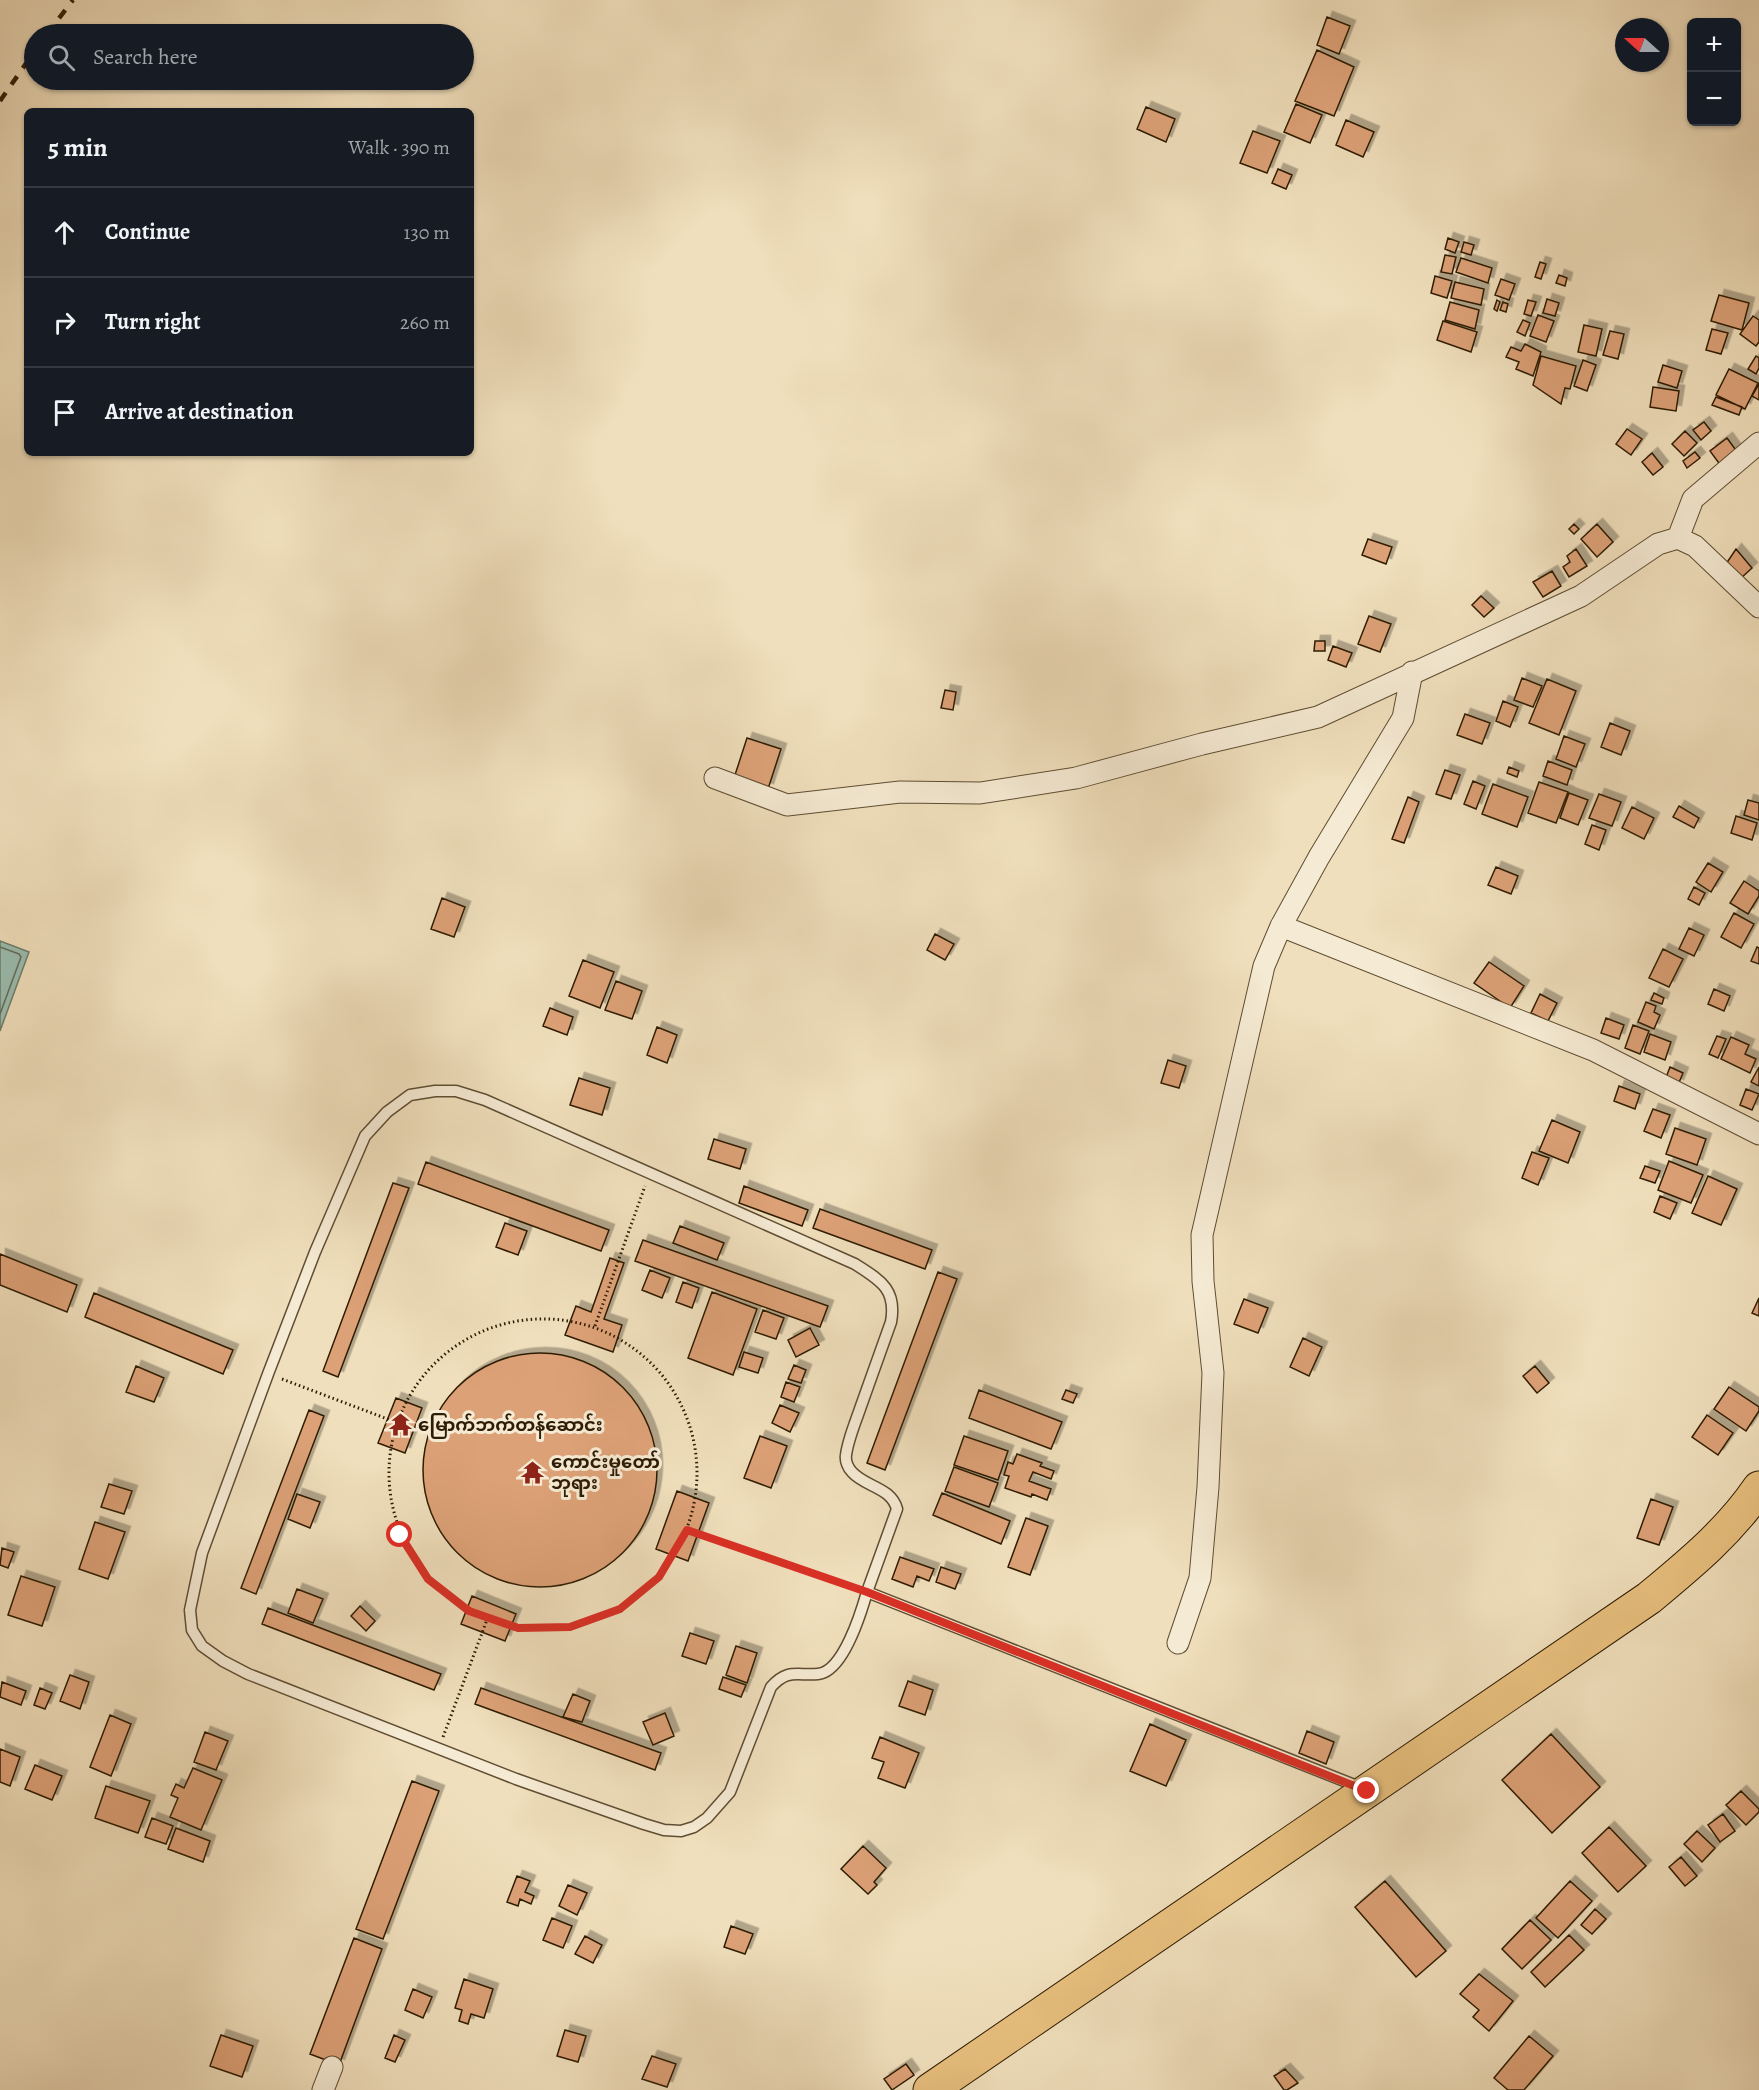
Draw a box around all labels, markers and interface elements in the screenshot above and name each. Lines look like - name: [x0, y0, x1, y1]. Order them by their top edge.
- north arrow: [1615, 18, 1669, 72]
- map controls: [1687, 18, 1741, 126]
- button: +: [1687, 18, 1741, 72]
- search box: [24, 24, 474, 90]
- icon: search: [45, 41, 78, 74]
- text: Search here: [93, 42, 198, 72]
- button: −: [1687, 72, 1741, 126]
- text: 5 min: [48, 130, 108, 165]
- text: Walk · 390 m: [348, 134, 450, 161]
- icon: ahead: [48, 216, 81, 249]
- text: Continue: [105, 217, 190, 247]
- text: 130 m: [404, 219, 450, 246]
- icon: right: [48, 306, 81, 339]
- text: Turn right: [105, 307, 201, 337]
- text: 260 m: [400, 309, 450, 336]
- icon: arrive: [48, 396, 81, 429]
- text: Arrive at destination: [105, 397, 294, 427]
- temple icon: မြောက်ဘက်တန်ဆောင်း: [387, 1412, 413, 1438]
- place label: မြောက်ဘက်တန်ဆောင်း: [418, 1413, 603, 1439]
- place label: ကောင်းမှုတော် ဘုရား: [551, 1450, 660, 1497]
- temple icon: ကောင်းမှုတော် ဘုရား: [520, 1459, 546, 1485]
- route start: [386, 1521, 412, 1547]
- route end: [1353, 1777, 1379, 1803]

